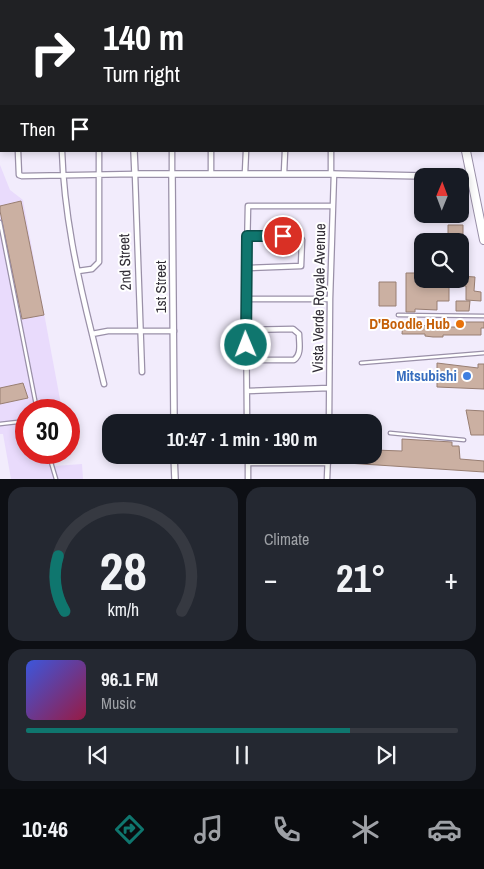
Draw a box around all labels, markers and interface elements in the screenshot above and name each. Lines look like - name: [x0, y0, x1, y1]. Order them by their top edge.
- text: 140 m: [103, 14, 184, 61]
- icon: right: [20, 20, 85, 85]
- text: Turn right: [103, 59, 180, 89]
- icon: arrive: [66, 115, 94, 143]
- text: Then: [20, 116, 56, 142]
- north arrow: [414, 168, 469, 222]
- map controls: [414, 168, 469, 288]
- pin: [262, 215, 304, 257]
- icon: arrive: [269, 222, 297, 250]
- street label: Vista Verde Royale Avenue: [307, 223, 330, 373]
- street label: 2nd Street: [113, 233, 136, 291]
- button: search: [414, 233, 469, 288]
- street label: 1st Street: [150, 260, 171, 313]
- place label: D'Boodle Hub: [369, 313, 450, 334]
- position arrow: [219, 318, 271, 370]
- marker: D'Boodle Hub: [454, 318, 466, 330]
- place label: Mitsubishi: [396, 365, 457, 386]
- marker: Mitsubishi: [461, 370, 473, 382]
- speed limit sign: 30: [15, 399, 80, 464]
- text: 10:47 · 1 min · 190 m: [167, 426, 317, 452]
- text: Climate: [264, 528, 309, 550]
- text: 28: [99, 536, 147, 606]
- text: 21°: [336, 553, 386, 604]
- text: −: [264, 560, 277, 598]
- text: +: [445, 560, 458, 598]
- text: km/h: [107, 598, 139, 622]
- text: 96.1 FM: [101, 666, 158, 692]
- text: Music: [101, 692, 136, 714]
- icon: previous: [84, 741, 112, 769]
- icon: pause: [228, 741, 256, 769]
- icon: next: [372, 741, 400, 769]
- icon: directions: [112, 812, 147, 847]
- icon: music: [191, 812, 226, 847]
- icon: phone: [269, 812, 304, 847]
- icon: climate: [348, 812, 383, 847]
- icon: car: [427, 812, 462, 847]
- text: 10:46: [22, 814, 68, 844]

